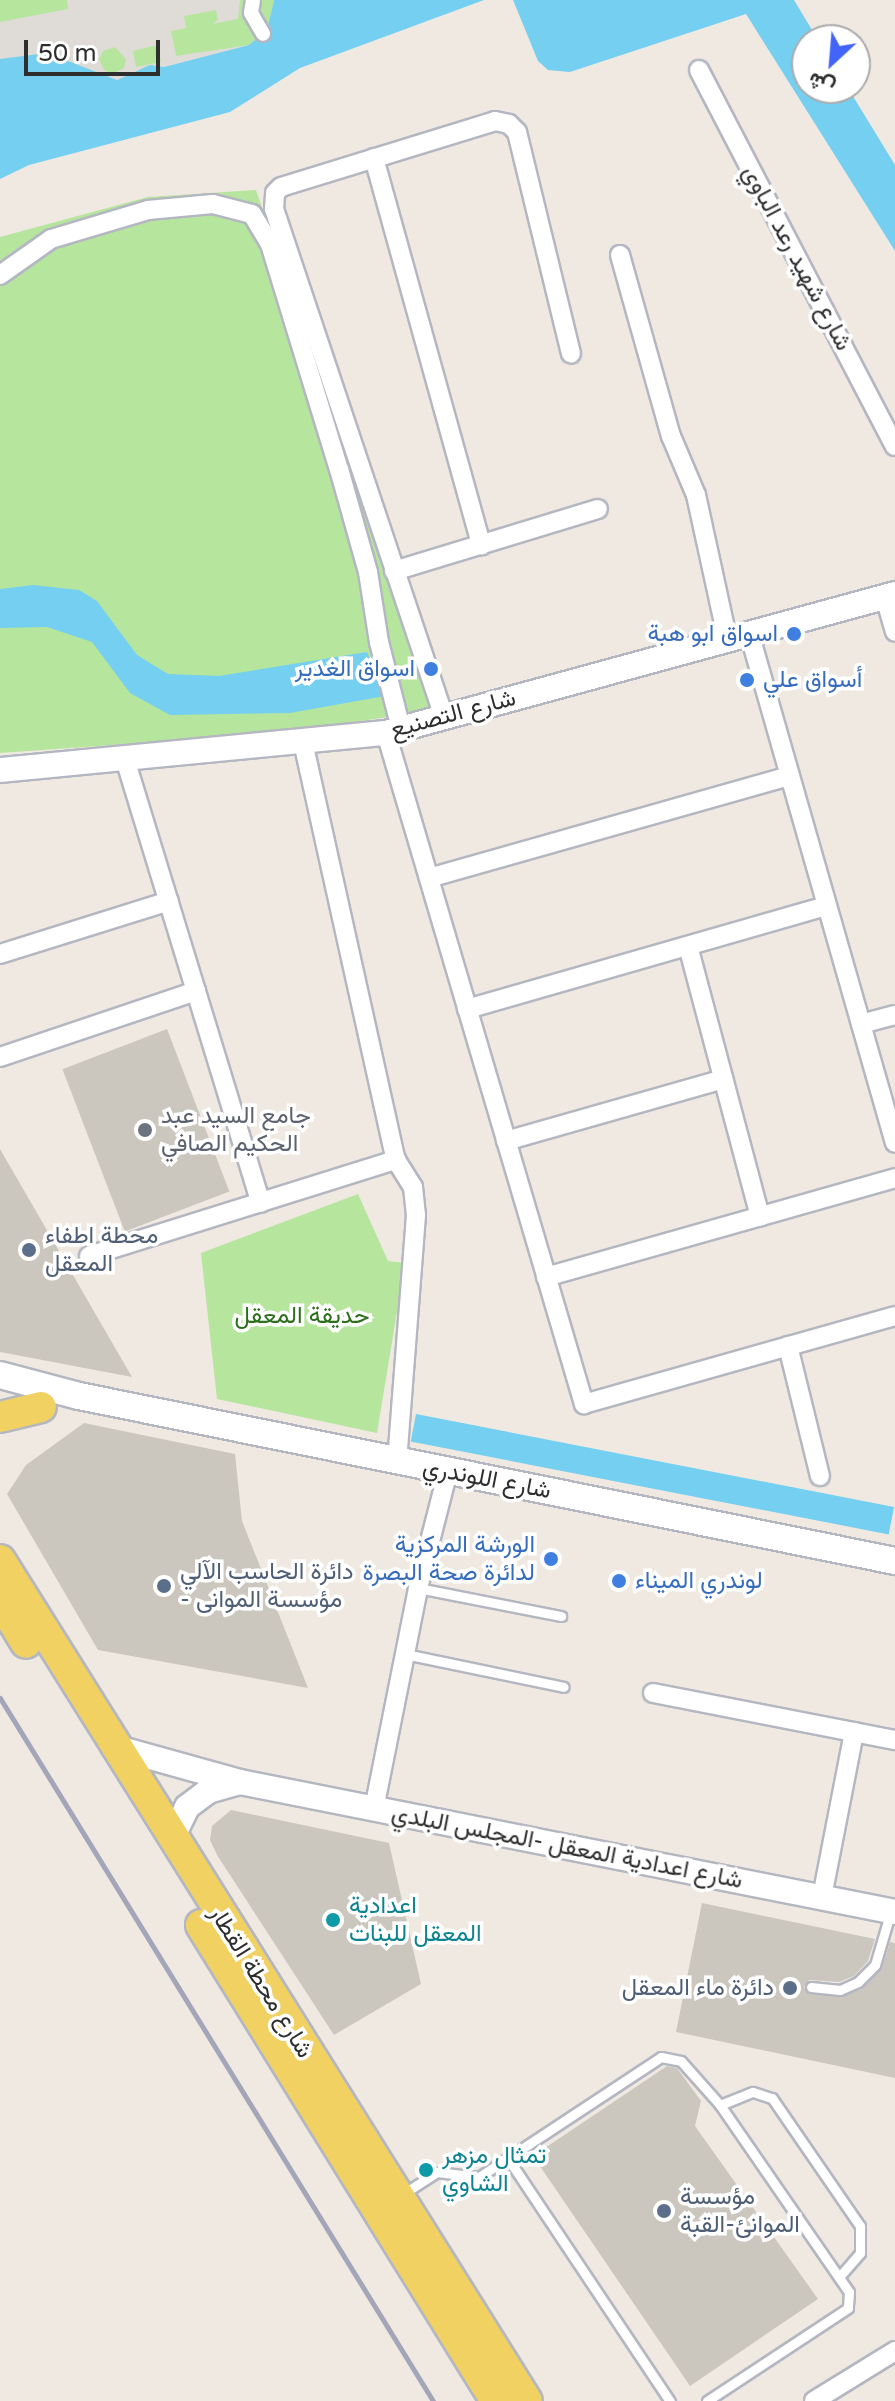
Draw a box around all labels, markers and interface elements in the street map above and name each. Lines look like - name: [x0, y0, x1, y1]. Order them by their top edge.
- scale bar: [28, 24, 164, 74]
- north arrow: [791, 24, 871, 104]
- text: 50 m: [38, 39, 96, 68]
- text: ش: [804, 66, 839, 101]
- street label: شارع شهيد رعد الباوي: [736, 160, 858, 356]
- place label: اسواق ابو هبة: [647, 620, 778, 648]
- marker: اسواق ابو هبة: [785, 625, 803, 643]
- place label: اسواق الغدير: [295, 655, 415, 683]
- marker: اسواق الغدير: [422, 660, 440, 678]
- place label: أسواق علي: [763, 666, 862, 694]
- marker: أسواق علي: [738, 671, 756, 689]
- street label: شارع التصنيع: [387, 683, 519, 745]
- place label: جامع السيد عبد الحكيم الصافي: [161, 1102, 311, 1158]
- marker: جامع السيد عبد الحكيم الصافي: [136, 1121, 154, 1139]
- place label: محطة اطفاء المعقل: [45, 1222, 158, 1278]
- marker: محطة اطفاء المعقل: [20, 1241, 38, 1259]
- park label: حديقة المعقل: [235, 1302, 369, 1330]
- street label: شارع اللوندري: [420, 1452, 554, 1506]
- place label: الورشة المركزية لدائرة صحة البصرة: [362, 1531, 535, 1587]
- marker: الورشة المركزية لدائرة صحة البصرة: [542, 1550, 560, 1568]
- place label: دائرة الحاسب الآلي - مؤسسة الموانى: [180, 1558, 354, 1614]
- place label: لوندري الميناء: [635, 1567, 763, 1595]
- marker: لوندري الميناء: [610, 1572, 628, 1590]
- marker: دائرة الحاسب الآلي - مؤسسة الموانى: [155, 1577, 173, 1595]
- street label: شارع اعدادية المعقل -المجلس البلدي: [389, 1799, 745, 1895]
- place label: اعدادية المعقل للبنات: [349, 1892, 481, 1948]
- street label: شارع محطة القطار: [203, 1901, 319, 2063]
- marker: اعدادية المعقل للبنات: [324, 1911, 342, 1929]
- place label: دائرة ماء المعقل: [622, 1974, 774, 2002]
- marker: دائرة ماء المعقل: [781, 1979, 799, 1997]
- place label: تمثال مزهر الشاوي: [442, 2142, 546, 2198]
- marker: تمثال مزهر الشاوي: [417, 2161, 435, 2179]
- place label: مؤسسة الموانئ-القبة: [680, 2183, 800, 2239]
- marker: مؤسسة الموانئ-القبة: [655, 2202, 673, 2220]

